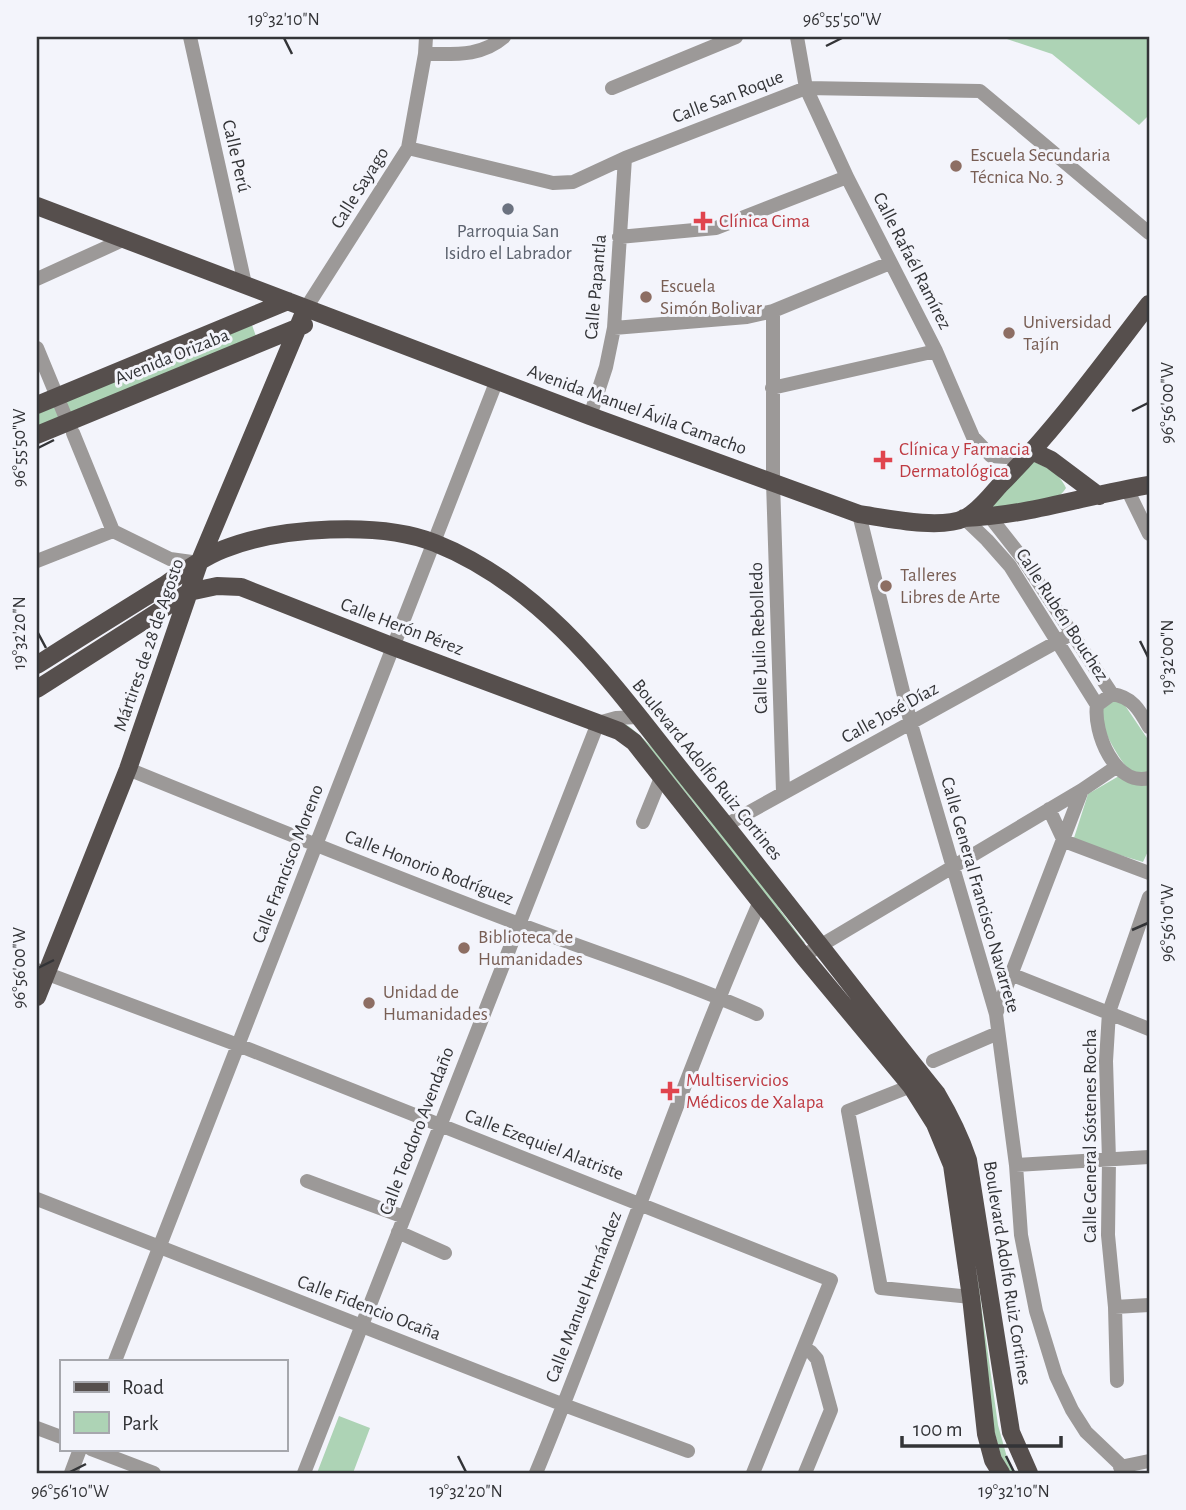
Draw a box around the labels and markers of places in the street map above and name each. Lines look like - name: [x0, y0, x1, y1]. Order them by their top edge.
- place label: Escuela Secundaria Técnica No. 3: [970, 146, 1111, 187]
- marker: Escuela Secundaria Técnica No. 3: [948, 158, 964, 174]
- marker: Parroquia San Isidro el Labrador: [500, 201, 516, 217]
- marker: Clínica Cima: [693, 211, 713, 231]
- place label: Clínica Cima: [719, 212, 810, 231]
- place label: Parroquia San Isidro el Labrador: [444, 222, 572, 263]
- place label: Escuela Simón Bolivar: [660, 277, 762, 318]
- marker: Escuela Simón Bolivar: [638, 289, 654, 305]
- place label: Universidad Tajín: [1023, 313, 1112, 354]
- marker: Universidad Tajín: [1001, 325, 1017, 341]
- place label: Clínica y Farmacia Dermatológica: [899, 440, 1030, 481]
- marker: Clínica y Farmacia Dermatológica: [873, 450, 893, 470]
- place label: Talleres Libres de Arte: [900, 566, 1000, 607]
- marker: Talleres Libres de Arte: [878, 578, 894, 594]
- place label: Biblioteca de Humanidades: [478, 928, 583, 969]
- marker: Biblioteca de Humanidades: [456, 940, 472, 956]
- place label: Unidad de Humanidades: [383, 983, 488, 1024]
- marker: Unidad de Humanidades: [361, 995, 377, 1011]
- place label: Multiservicios Médicos de Xalapa: [686, 1071, 824, 1112]
- marker: Multiservicios Médicos de Xalapa: [660, 1081, 680, 1101]

